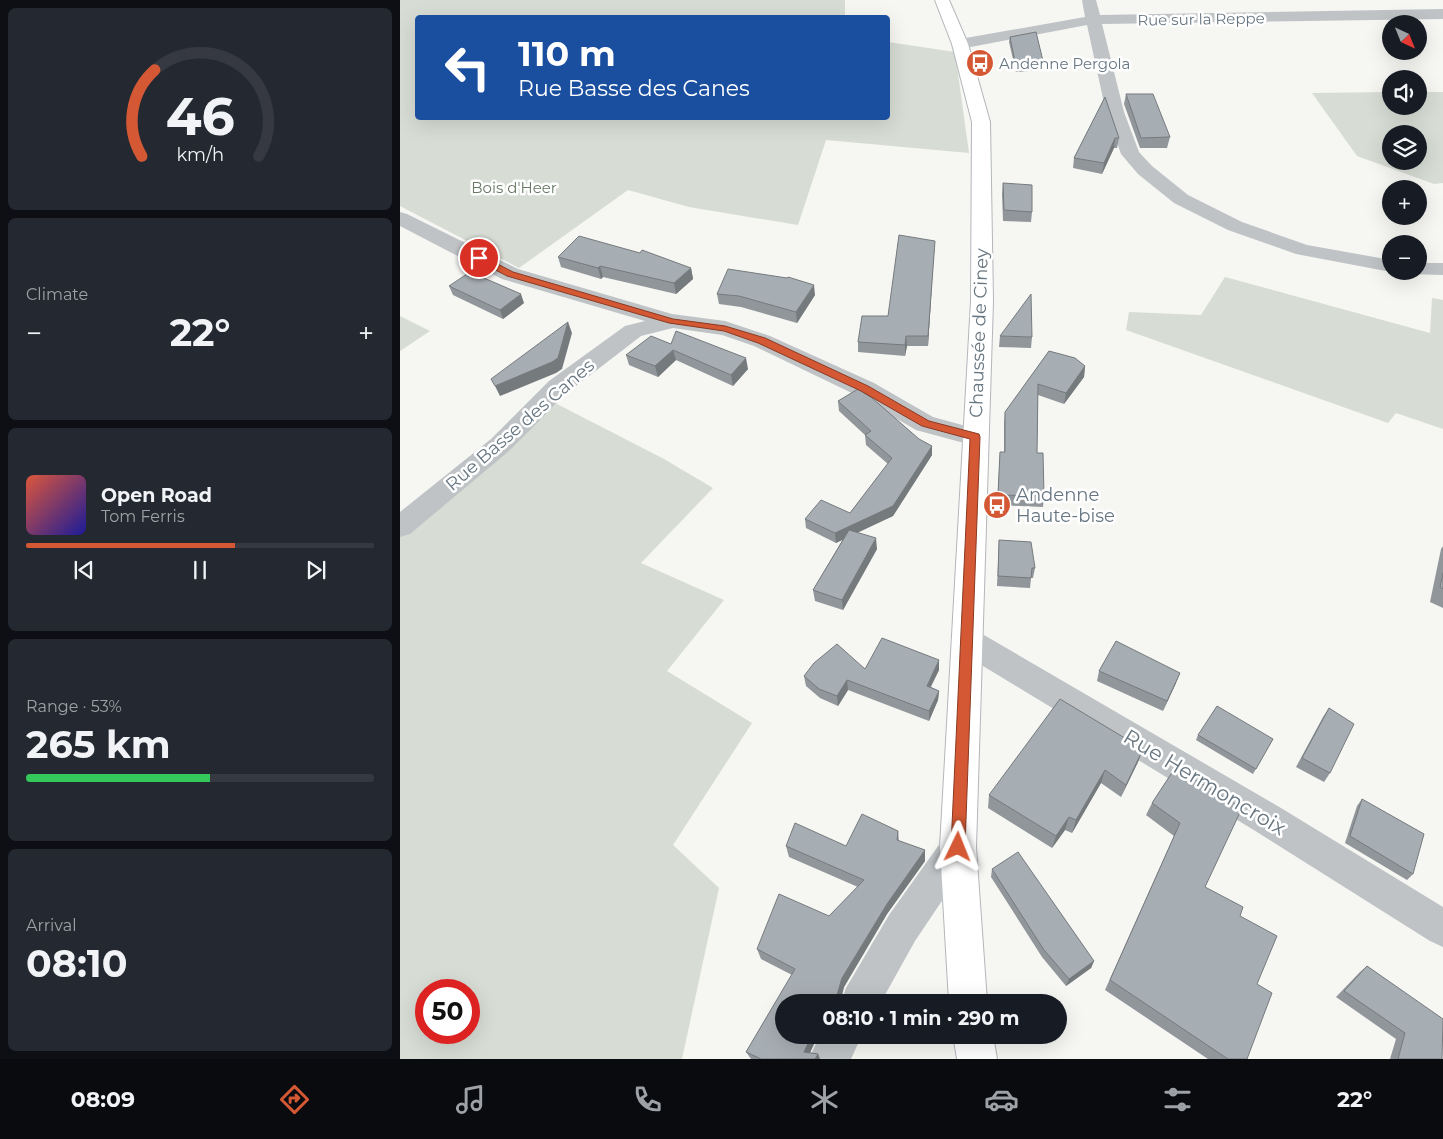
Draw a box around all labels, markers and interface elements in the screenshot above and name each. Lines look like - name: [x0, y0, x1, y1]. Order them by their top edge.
- street label: Rue sur la Reppe: [1137, 8, 1265, 30]
- north arrow: [1382, 15, 1428, 60]
- map controls: [1382, 15, 1427, 280]
- text: 110 m: [518, 32, 616, 75]
- icon: left: [435, 35, 500, 100]
- bus stop icon: Andenne Pergola: [965, 48, 995, 78]
- place label: Andenne Pergola: [999, 54, 1130, 73]
- button: sound: [1382, 70, 1427, 115]
- text: Rue Basse des Canes: [518, 75, 750, 102]
- text: 46: [166, 85, 234, 148]
- button: layers: [1382, 125, 1427, 170]
- text: km/h: [176, 144, 224, 165]
- park label: Bois d'Heer: [471, 178, 557, 197]
- button: +: [1382, 180, 1427, 225]
- button: −: [1382, 235, 1427, 280]
- pin: [458, 237, 500, 279]
- icon: arrive: [465, 244, 493, 272]
- street label: Chaussée de Ciney: [965, 248, 993, 418]
- text: Climate: [26, 285, 88, 304]
- text: 22°: [170, 309, 230, 356]
- text: −: [26, 316, 42, 350]
- text: +: [358, 316, 374, 350]
- street label: Rue Basse des Canes: [441, 354, 599, 496]
- text: Open Road: [101, 484, 212, 507]
- place label: Andenne Haute-bise: [1016, 484, 1115, 527]
- bus stop icon: Andenne Haute-bise: [982, 490, 1012, 520]
- text: Tom Ferris: [101, 507, 185, 526]
- icon: previous: [70, 556, 98, 584]
- icon: pause: [186, 556, 214, 584]
- icon: next: [302, 556, 330, 584]
- text: Range · 53%: [26, 697, 122, 716]
- text: 265 km: [26, 721, 171, 768]
- street label: Rue Hermoncroix: [1119, 724, 1291, 840]
- position arrow: [931, 820, 983, 872]
- text: Arrival: [26, 916, 76, 935]
- text: 08:10: [26, 940, 128, 987]
- speed limit sign: 50: [415, 979, 480, 1044]
- text: 08:10 · 1 min · 290 m: [823, 1007, 1019, 1030]
- icon: directions: [277, 1082, 312, 1117]
- icon: music: [453, 1082, 488, 1117]
- icon: phone: [630, 1082, 665, 1117]
- icon: climate: [807, 1082, 842, 1117]
- icon: car: [984, 1082, 1019, 1117]
- icon: filters: [1160, 1082, 1195, 1117]
- text: 08:09: [71, 1086, 135, 1113]
- text: 22°: [1337, 1086, 1372, 1113]

